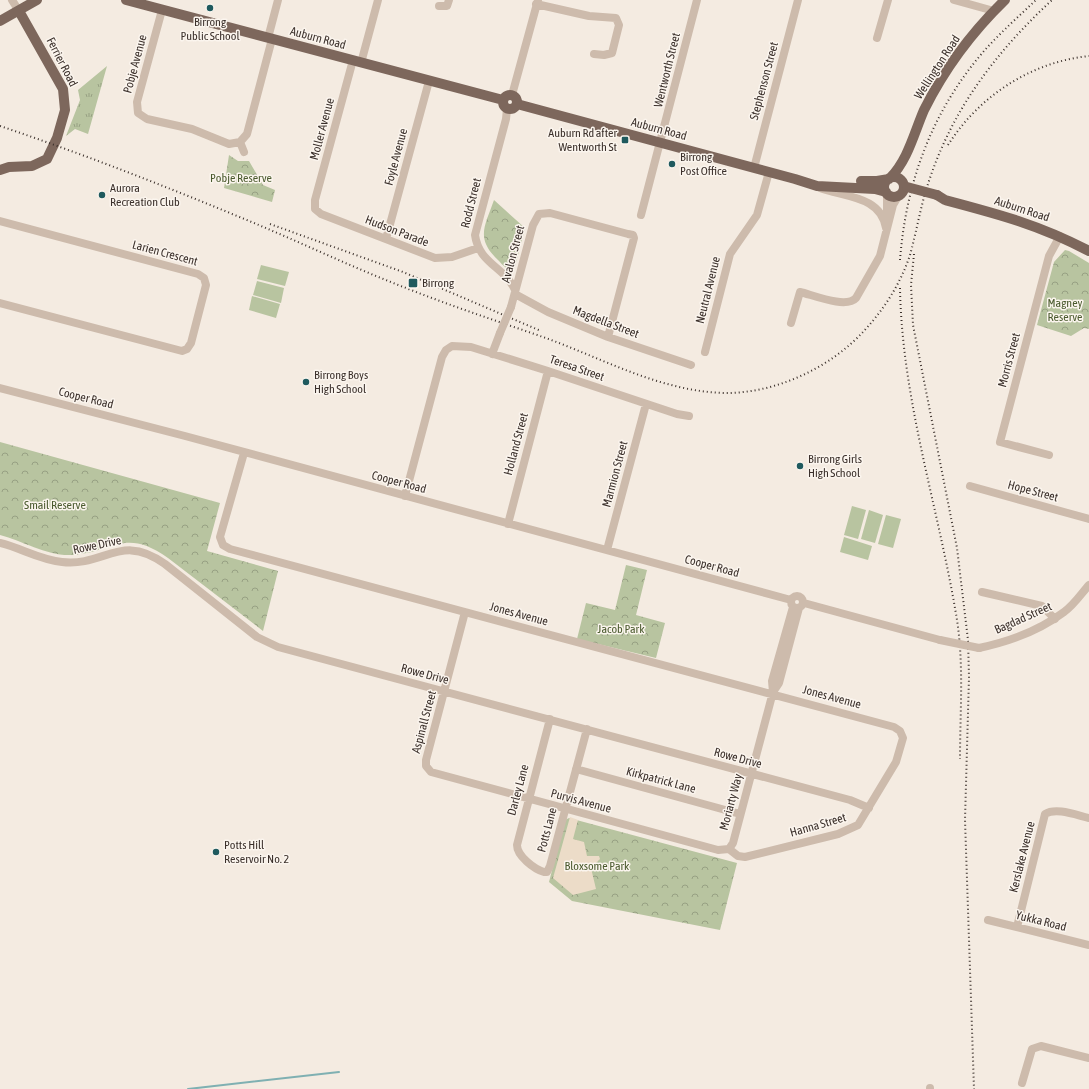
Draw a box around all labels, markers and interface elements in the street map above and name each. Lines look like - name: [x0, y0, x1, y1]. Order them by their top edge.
- marker: Birrong Public School: [205, 3, 215, 13]
- place label: Birrong Public School: [180, 15, 240, 43]
- street label: Auburn Road: [289, 24, 347, 52]
- street label: Wentworth Street: [651, 31, 683, 109]
- street label: Wellington Road: [911, 32, 963, 102]
- street label: Pobje Avenue: [120, 33, 150, 95]
- street label: Ferrier Road: [44, 35, 80, 89]
- street label: Stephenson Street: [747, 40, 781, 122]
- street label: Moller Avenue: [307, 96, 337, 162]
- street label: Auburn Road: [630, 115, 688, 143]
- place label: Auburn Rd after Wentworth St: [548, 126, 618, 154]
- street label: Foyle Avenue: [382, 127, 410, 187]
- marker: Auburn Rd after Wentworth St: [620, 135, 630, 145]
- place label: Birrong Post Office: [680, 150, 727, 178]
- marker: Birrong Post Office: [667, 159, 677, 169]
- park label: Pobje Reserve: [210, 171, 272, 185]
- street label: Rodd Street: [458, 176, 484, 229]
- place label: Aurora Recreation Club: [110, 181, 180, 209]
- marker: Aurora Recreation Club: [97, 190, 107, 200]
- street label: Auburn Road: [993, 194, 1051, 224]
- street label: Hudson Parade: [363, 212, 431, 250]
- street label: Avalon Street: [499, 223, 528, 284]
- street label: Larien Crescent: [131, 238, 200, 269]
- street label: Neutral Avenue: [693, 255, 723, 325]
- place label: Birrong: [422, 276, 455, 290]
- marker: Birrong: [407, 277, 419, 289]
- park label: Magney Reserve: [1048, 296, 1082, 324]
- street label: Magdella Street: [571, 303, 641, 341]
- street label: Morris Street: [995, 331, 1023, 389]
- street label: Teresa Street: [548, 352, 607, 384]
- place label: Birrong Boys High School: [314, 368, 368, 396]
- marker: Birrong Boys High School: [301, 377, 311, 387]
- street label: Cooper Road: [57, 384, 115, 412]
- street label: Holland Street: [501, 411, 531, 477]
- street label: Marmion Street: [599, 439, 631, 509]
- place label: Birrong Girls High School: [808, 452, 862, 480]
- marker: Birrong Girls High School: [795, 461, 805, 471]
- street label: Cooper Road: [370, 468, 428, 496]
- street label: Hope Street: [1006, 478, 1060, 505]
- park label: Smail Reserve: [24, 498, 86, 512]
- street label: Rowe Drive: [72, 533, 122, 557]
- street label: Cooper Road: [683, 552, 741, 580]
- street label: Jones Avenue: [488, 599, 550, 629]
- street label: Bagdad Street: [992, 599, 1054, 637]
- park label: Jacob Park: [598, 622, 645, 636]
- street label: Rowe Drive: [400, 661, 450, 687]
- street label: Jones Avenue: [801, 682, 863, 712]
- street label: Aspinall Street: [409, 689, 439, 755]
- street label: Rowe Drive: [713, 745, 763, 771]
- street label: Darley Lane: [504, 763, 532, 817]
- street label: Kirkpatrick Lane: [625, 764, 697, 796]
- street label: Moriarty Way: [717, 772, 745, 832]
- street label: Purvis Avenue: [549, 786, 613, 816]
- street label: Potts Lane: [534, 806, 560, 854]
- street label: Hanna Street: [788, 810, 848, 840]
- street label: Kerslake Avenue: [1006, 820, 1038, 894]
- place label: Potts Hill Reservoir No. 2: [224, 838, 289, 866]
- marker: Potts Hill Reservoir No. 2: [211, 847, 221, 857]
- park label: Bloxsome Park: [565, 859, 630, 873]
- street label: Yukka Road: [1014, 908, 1068, 934]

